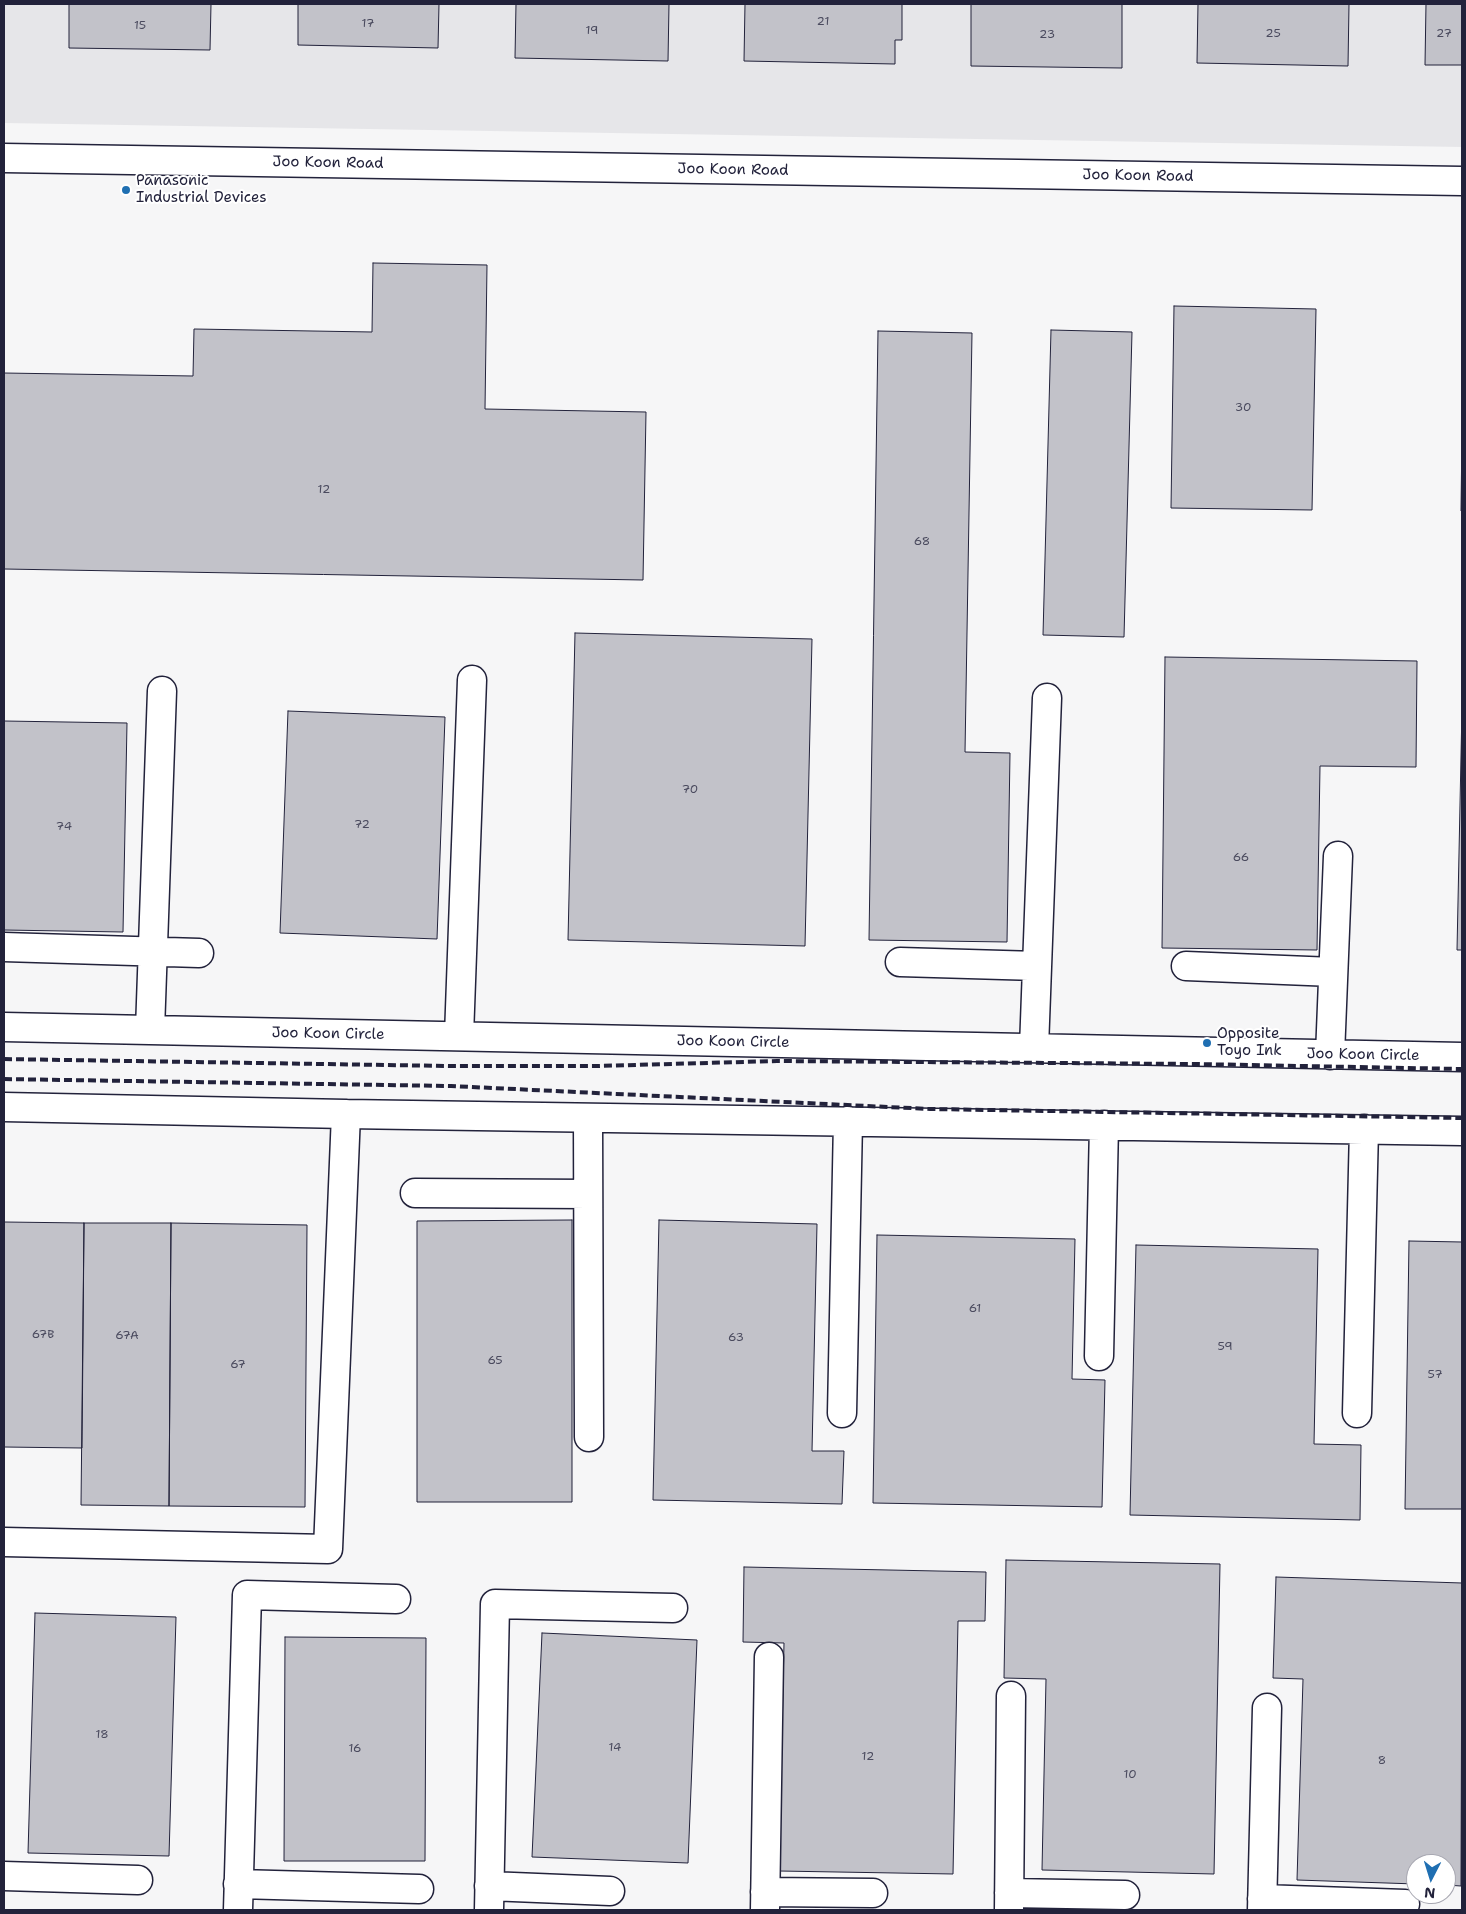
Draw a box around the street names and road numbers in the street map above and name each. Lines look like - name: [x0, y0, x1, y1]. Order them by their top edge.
- street label: Joo Koon Road: [272, 153, 384, 173]
- street label: Joo Koon Road: [677, 160, 789, 180]
- street label: Joo Koon Road: [1082, 166, 1194, 186]
- street label: Joo Koon Circle: [271, 1024, 385, 1044]
- street label: Joo Koon Circle: [676, 1032, 790, 1052]
- street label: Joo Koon Circle: [1306, 1045, 1420, 1065]

